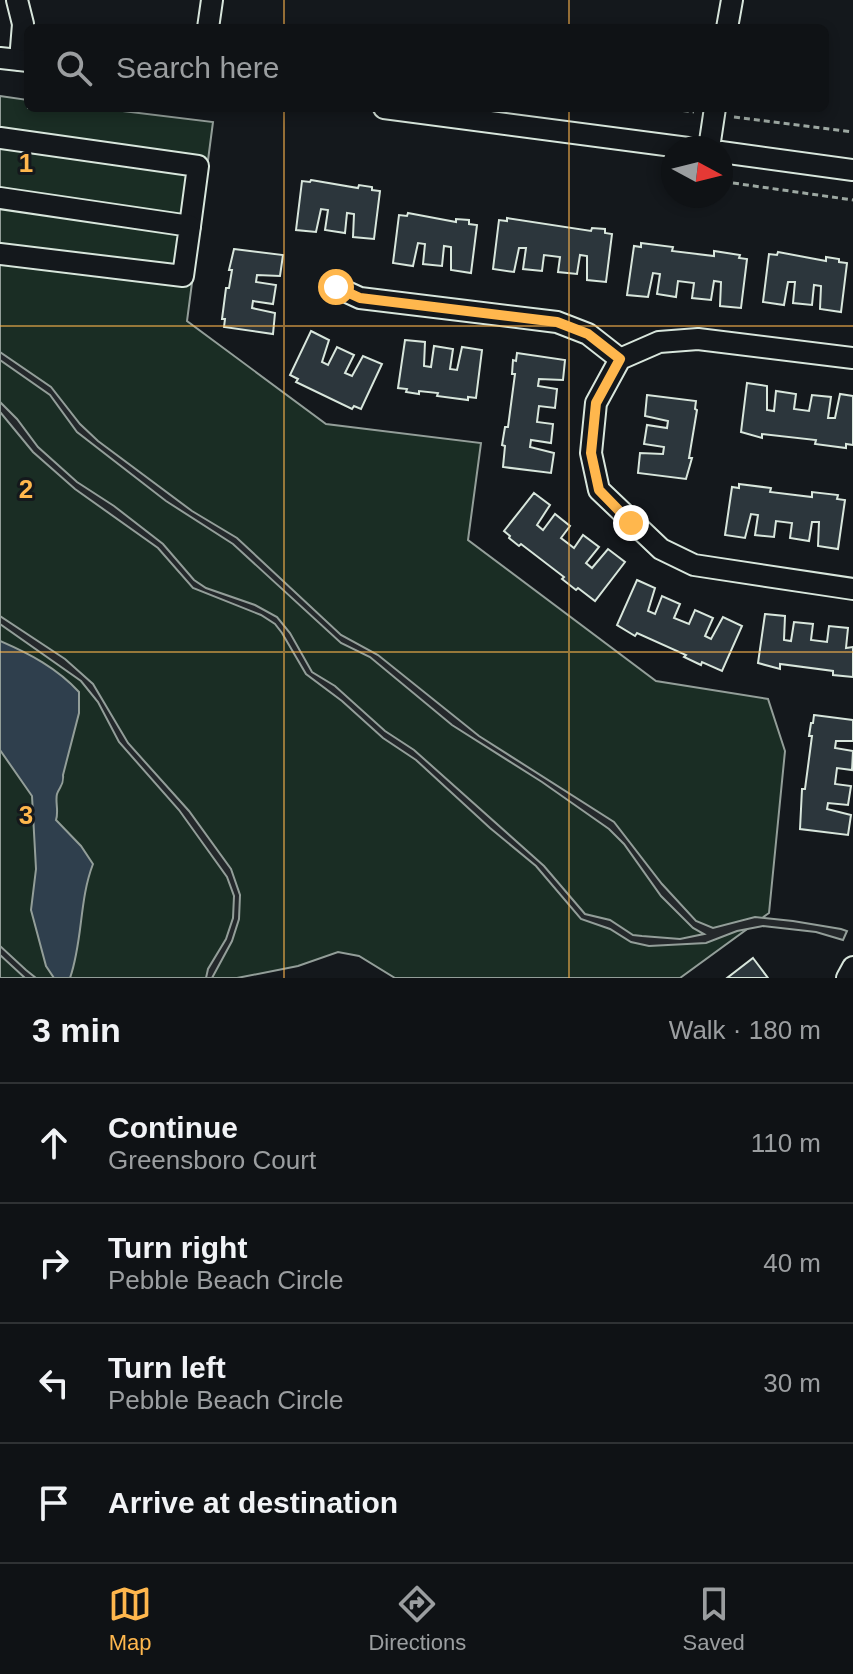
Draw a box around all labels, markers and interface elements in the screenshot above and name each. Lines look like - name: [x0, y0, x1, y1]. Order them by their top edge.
- search box: [24, 24, 829, 112]
- icon: search: [52, 46, 96, 90]
- text: Search here: [116, 51, 279, 84]
- north arrow: [661, 136, 733, 208]
- text: 1: [19, 148, 33, 178]
- route start: [318, 269, 354, 305]
- text: 2: [19, 474, 33, 504]
- route end: [613, 505, 649, 541]
- text: 3: [19, 800, 33, 830]
- text: 3 min: [32, 1011, 121, 1049]
- text: Walk · 180 m: [669, 1015, 821, 1045]
- text: Continue: [108, 1111, 238, 1144]
- icon: ahead: [32, 1121, 76, 1165]
- text: 110 m: [751, 1128, 821, 1158]
- text: Greensboro Court: [108, 1145, 316, 1175]
- text: Turn right: [108, 1231, 247, 1264]
- icon: right: [32, 1241, 76, 1285]
- text: 40 m: [763, 1248, 821, 1278]
- text: Pebble Beach Circle: [108, 1265, 344, 1295]
- text: Turn left: [108, 1351, 226, 1384]
- icon: left: [32, 1361, 76, 1405]
- text: 30 m: [763, 1368, 821, 1398]
- text: Pebble Beach Circle: [108, 1385, 344, 1415]
- icon: arrive: [32, 1481, 76, 1525]
- text: Arrive at destination: [108, 1486, 398, 1519]
- tab: Map: [108, 1582, 152, 1656]
- tab: Directions: [368, 1582, 466, 1656]
- tab: Saved: [682, 1582, 745, 1656]

